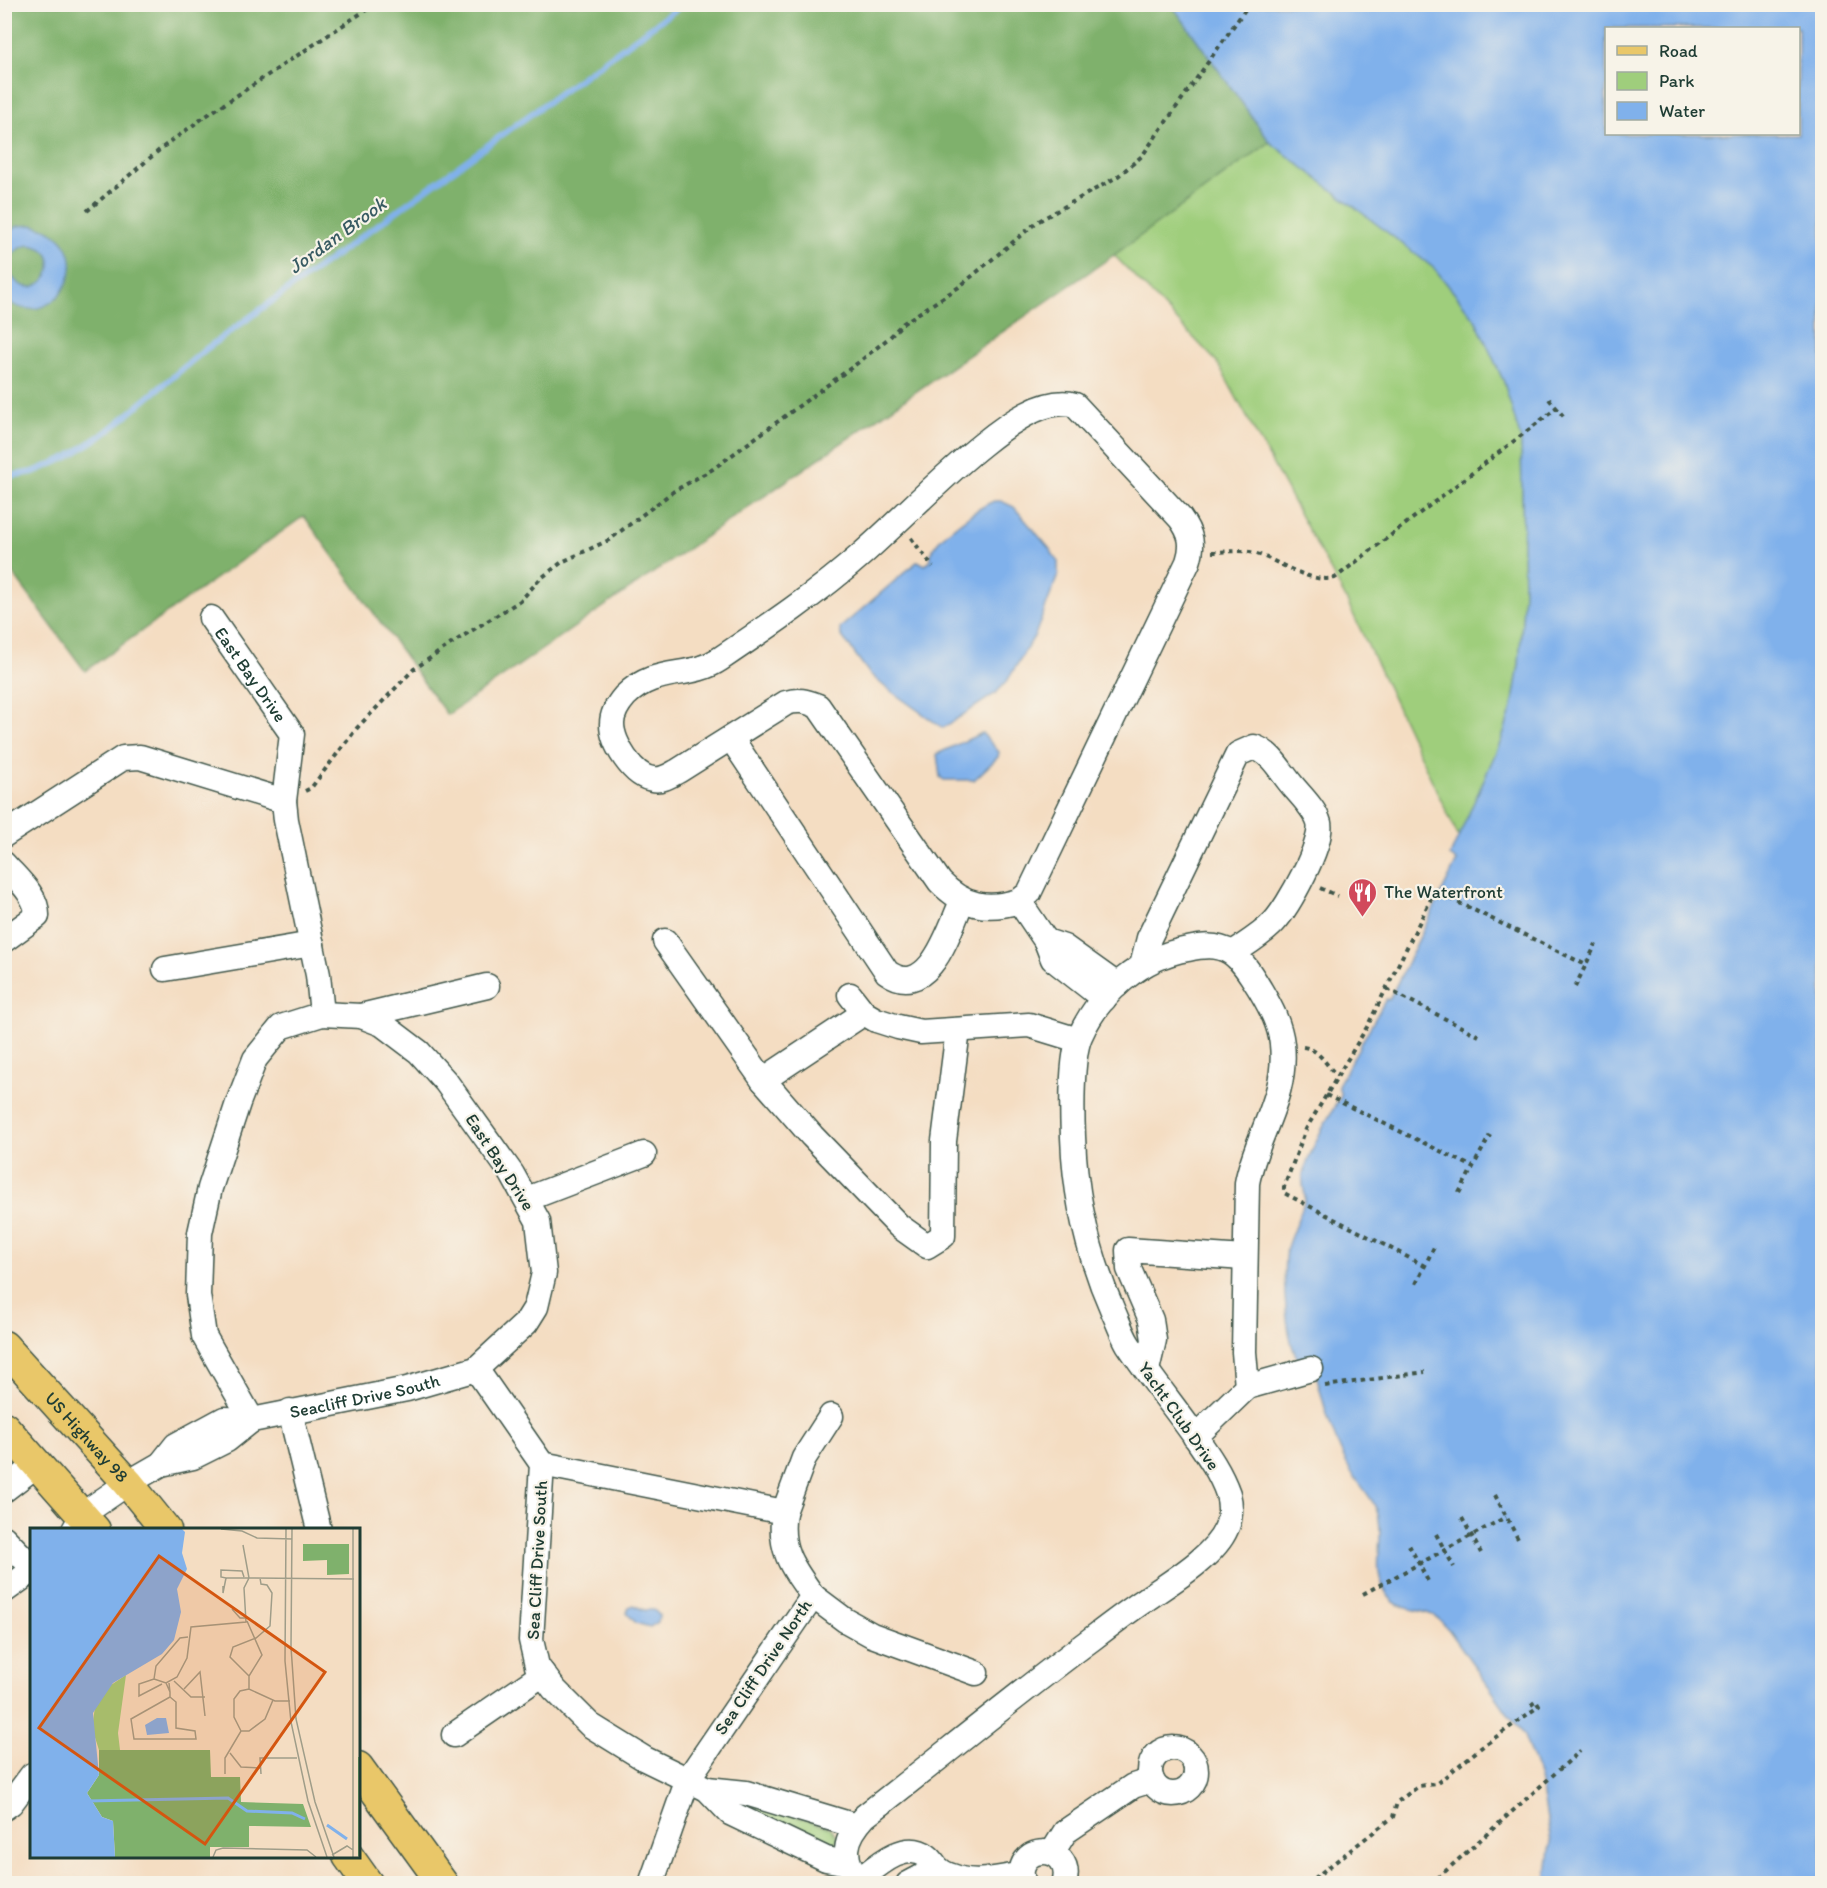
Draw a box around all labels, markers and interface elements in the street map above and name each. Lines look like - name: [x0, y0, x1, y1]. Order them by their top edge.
- legend: [1605, 27, 1800, 135]
- text: Road: [1659, 40, 1698, 62]
- text: Park: [1659, 70, 1694, 92]
- text: Water: [1659, 100, 1705, 122]
- water label: Jordan Brook: [283, 190, 392, 279]
- street label: East Bay Drive: [210, 623, 291, 726]
- restaurant icon: The Waterfront: [1347, 876, 1379, 918]
- place label: The Waterfront: [1384, 881, 1503, 903]
- street label: East Bay Drive: [460, 1109, 540, 1215]
- street label: Yacht Club Drive: [1133, 1357, 1225, 1475]
- street label: Seacliff Drive South: [288, 1369, 443, 1423]
- street label: US Highway 98: [40, 1387, 133, 1487]
- street label: Sea Cliff Drive South: [522, 1480, 552, 1640]
- inset map: [30, 1528, 360, 1858]
- street label: Sea Cliff Drive North: [709, 1595, 817, 1739]

